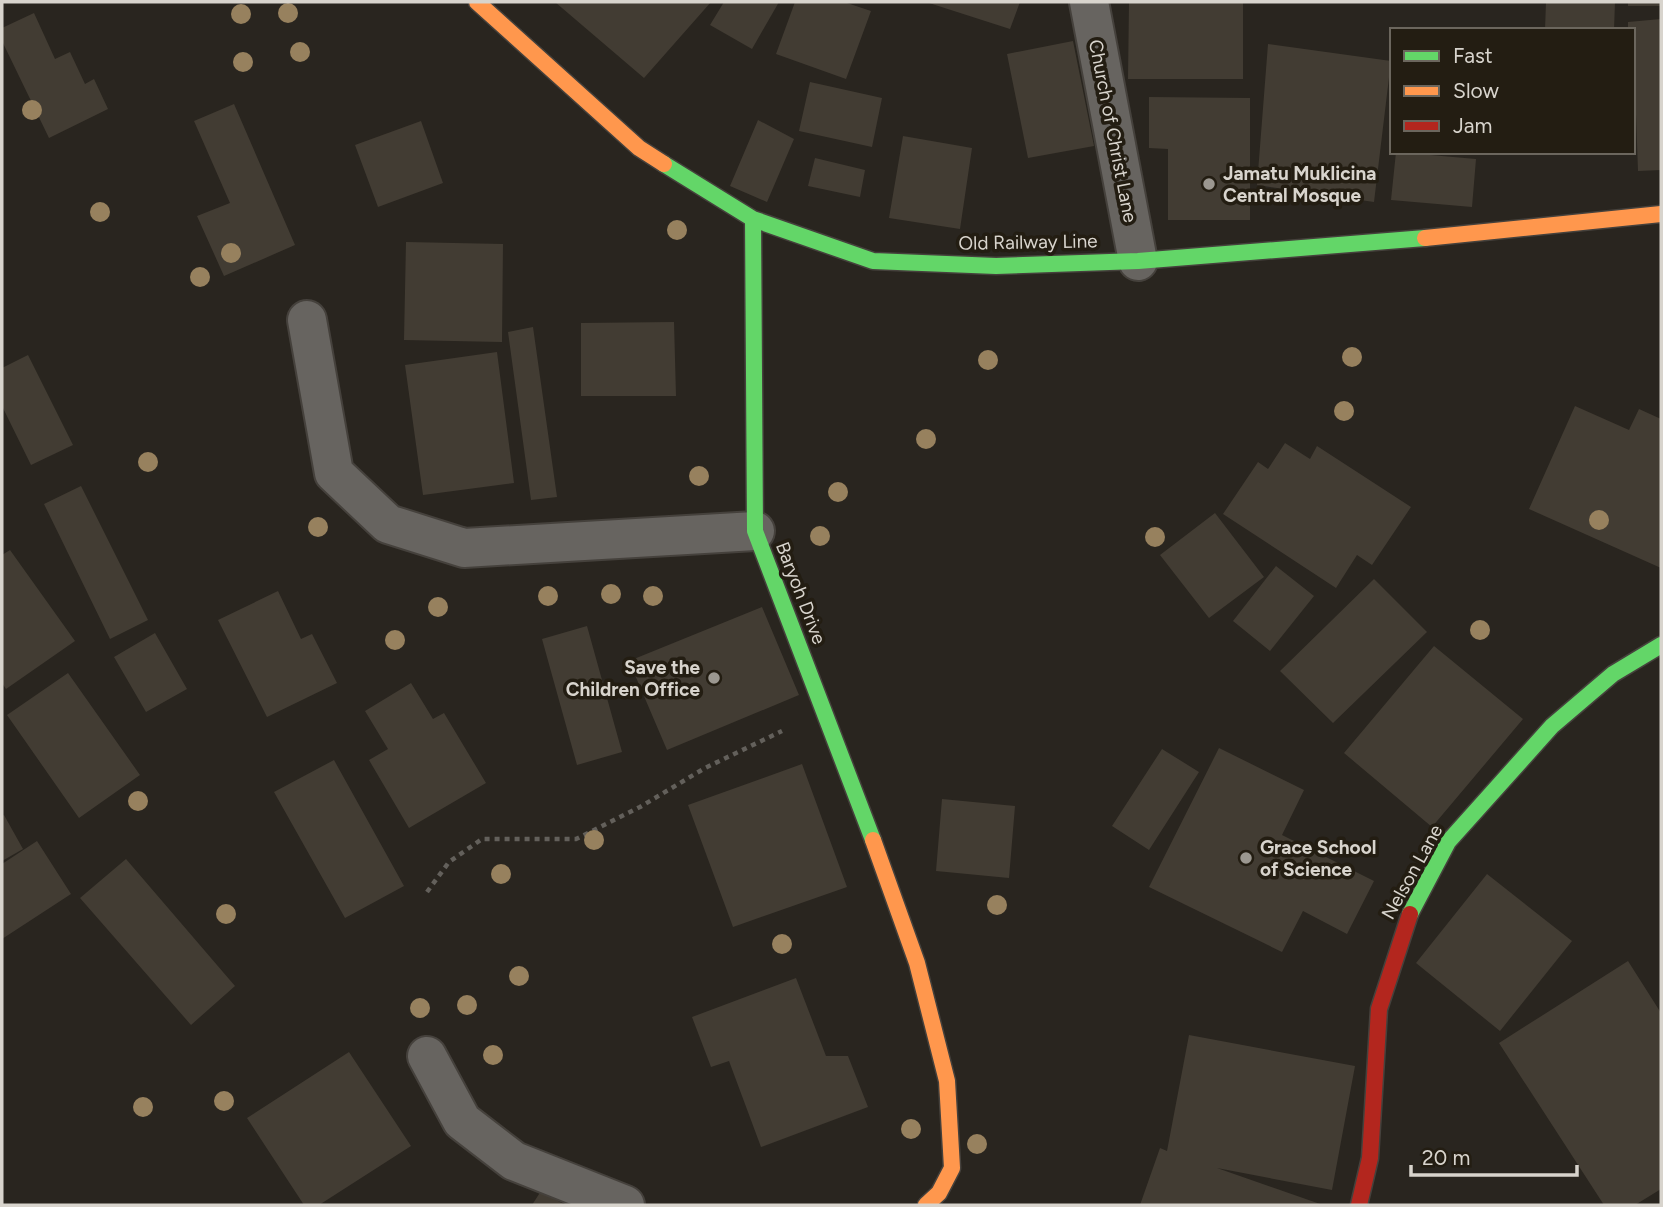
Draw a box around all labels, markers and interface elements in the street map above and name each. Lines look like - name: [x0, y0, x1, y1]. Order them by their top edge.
- legend: [1390, 28, 1635, 154]
- street label: Church of Christ Lane: [1084, 37, 1142, 225]
- text: Fast: [1453, 43, 1493, 68]
- text: Slow: [1453, 78, 1499, 103]
- text: Jam: [1453, 113, 1492, 138]
- place label: Jamatu Muklicina Central Mosque: [1223, 162, 1376, 207]
- marker: Jamatu Muklicina Central Mosque: [1201, 176, 1217, 192]
- street label: Old Railway Line: [958, 229, 1098, 255]
- street label: Baryoh Drive: [771, 539, 831, 647]
- place label: Save the Children Office: [566, 656, 700, 701]
- marker: Save the Children Office: [706, 670, 722, 686]
- street label: Nelson Lane: [1376, 821, 1448, 923]
- place label: Grace School of Science: [1260, 836, 1376, 881]
- marker: Grace School of Science: [1238, 850, 1254, 866]
- scale bar: [1411, 1134, 1577, 1178]
- text: 20 m: [1422, 1145, 1470, 1170]

